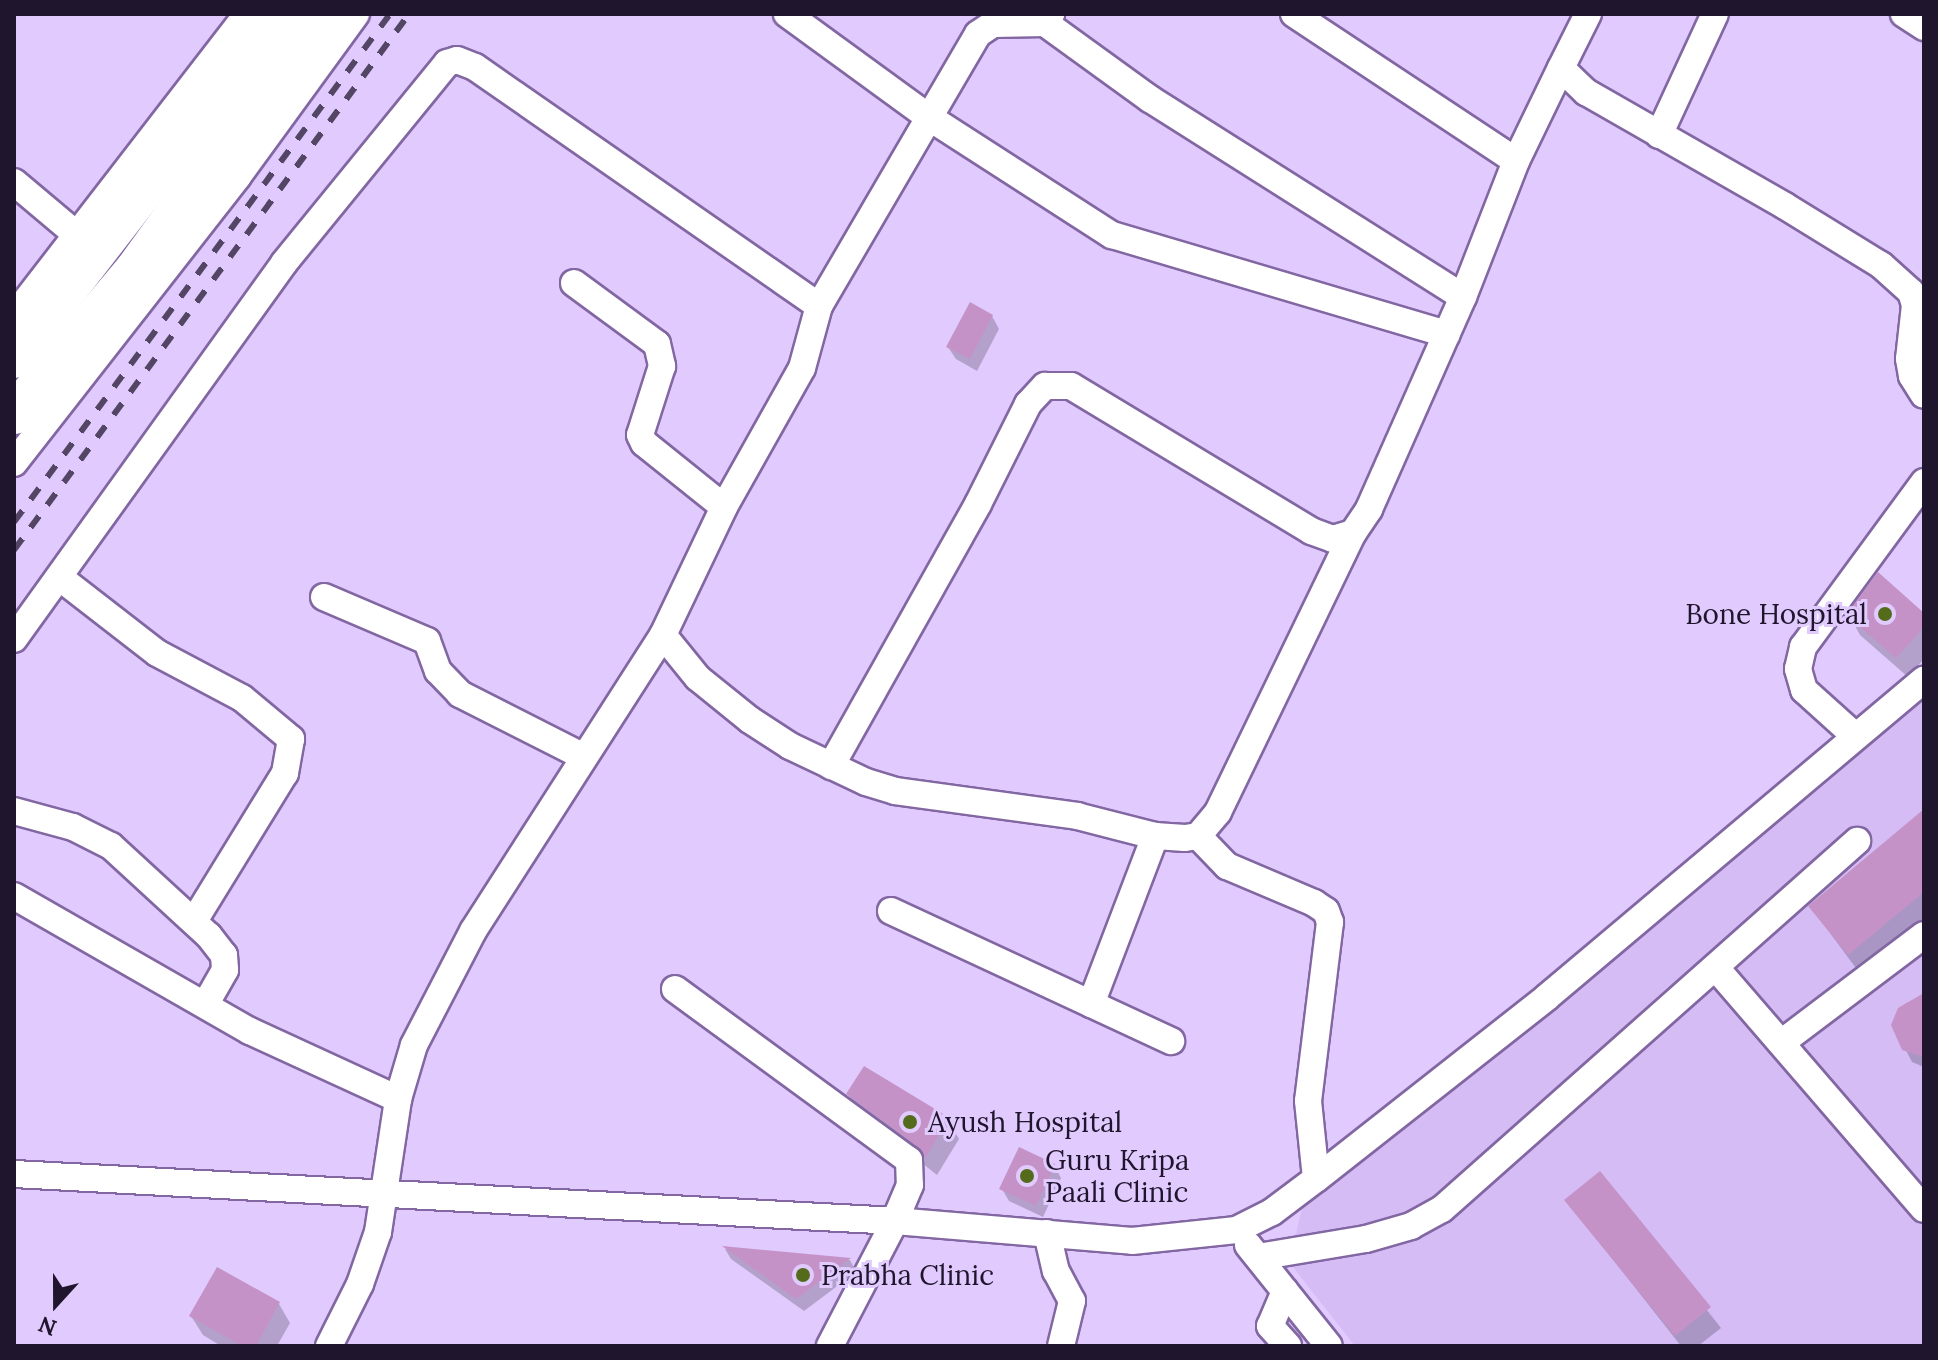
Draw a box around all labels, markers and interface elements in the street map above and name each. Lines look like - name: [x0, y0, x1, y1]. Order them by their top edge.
- place label: Bone Hospital: [1685, 597, 1867, 631]
- marker: Bone Hospital: [1874, 603, 1896, 625]
- place label: Ayush Hospital: [928, 1105, 1122, 1139]
- marker: Ayush Hospital: [899, 1111, 921, 1133]
- place label: Guru Kripa Paali Clinic: [1045, 1143, 1190, 1209]
- marker: Guru Kripa Paali Clinic: [1016, 1165, 1038, 1187]
- place label: Prabha Clinic: [821, 1258, 994, 1292]
- north arrow: [16, 1264, 96, 1344]
- marker: Prabha Clinic: [792, 1264, 814, 1286]
- text: N: [34, 1310, 60, 1343]

